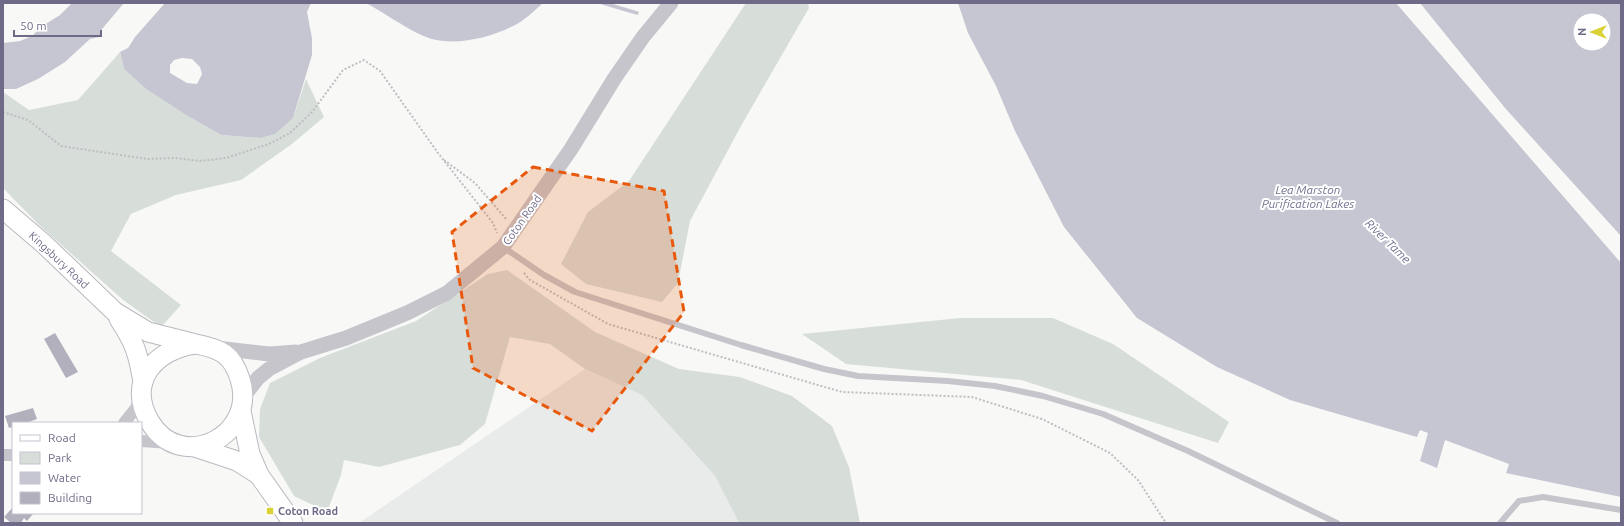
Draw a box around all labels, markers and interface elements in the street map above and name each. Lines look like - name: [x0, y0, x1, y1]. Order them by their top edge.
- scale bar: [14, 12, 101, 38]
- north arrow: [1572, 12, 1612, 52]
- text: 50 m: [20, 19, 47, 32]
- text: N: [1576, 28, 1588, 36]
- water label: Lea Marston Purification Lakes: [1262, 183, 1354, 211]
- street label: Coton Road: [500, 193, 544, 247]
- water label: River Tame: [1363, 216, 1413, 266]
- street label: Kingsbury Road: [27, 229, 91, 291]
- legend: [12, 422, 142, 514]
- text: Road: [48, 431, 76, 444]
- text: Park: [48, 451, 72, 464]
- text: Water: [48, 471, 81, 484]
- text: Building: [48, 491, 92, 504]
- place label: Coton Road: [278, 505, 338, 517]
- marker: Coton Road: [265, 506, 275, 516]

